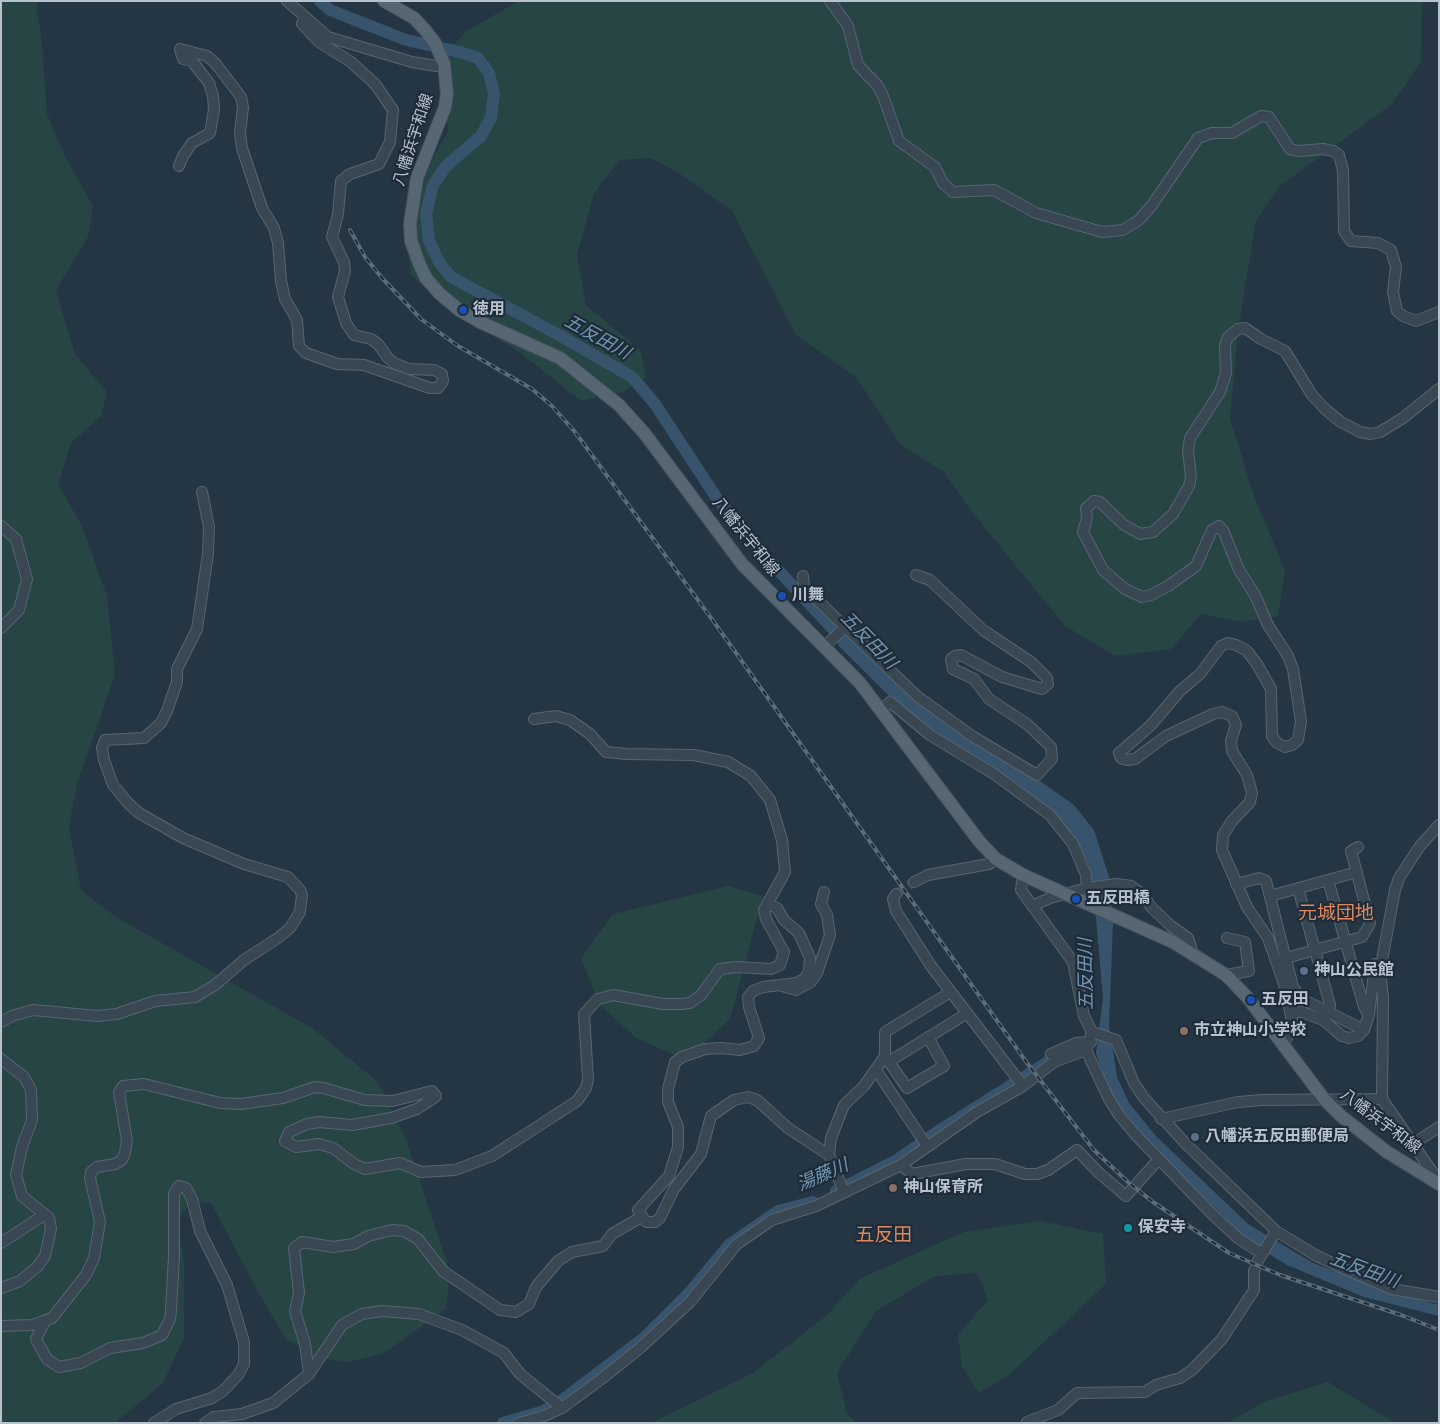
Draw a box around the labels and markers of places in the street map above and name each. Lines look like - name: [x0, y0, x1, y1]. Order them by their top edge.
- place label: 徳用: [473, 300, 505, 320]
- marker: 徳用: [457, 304, 469, 316]
- place label: 川舞: [792, 586, 824, 606]
- marker: 川舞: [776, 590, 788, 602]
- place label: 五反田橋: [1086, 889, 1150, 909]
- marker: 五反田橋: [1070, 893, 1082, 905]
- place label: 神山公民館: [1314, 961, 1394, 981]
- marker: 神山公民館: [1298, 965, 1310, 977]
- place label: 五反田: [1261, 990, 1309, 1010]
- marker: 五反田: [1245, 994, 1257, 1006]
- place label: 市立神山小学校: [1194, 1021, 1306, 1041]
- marker: 市立神山小学校: [1178, 1025, 1190, 1037]
- place label: 八幡浜五反田郵便局: [1205, 1127, 1349, 1147]
- marker: 八幡浜五反田郵便局: [1189, 1131, 1201, 1143]
- place label: 神山保育所: [903, 1178, 983, 1198]
- marker: 神山保育所: [887, 1182, 899, 1194]
- place label: 保安寺: [1138, 1218, 1186, 1238]
- marker: 保安寺: [1122, 1222, 1134, 1234]

